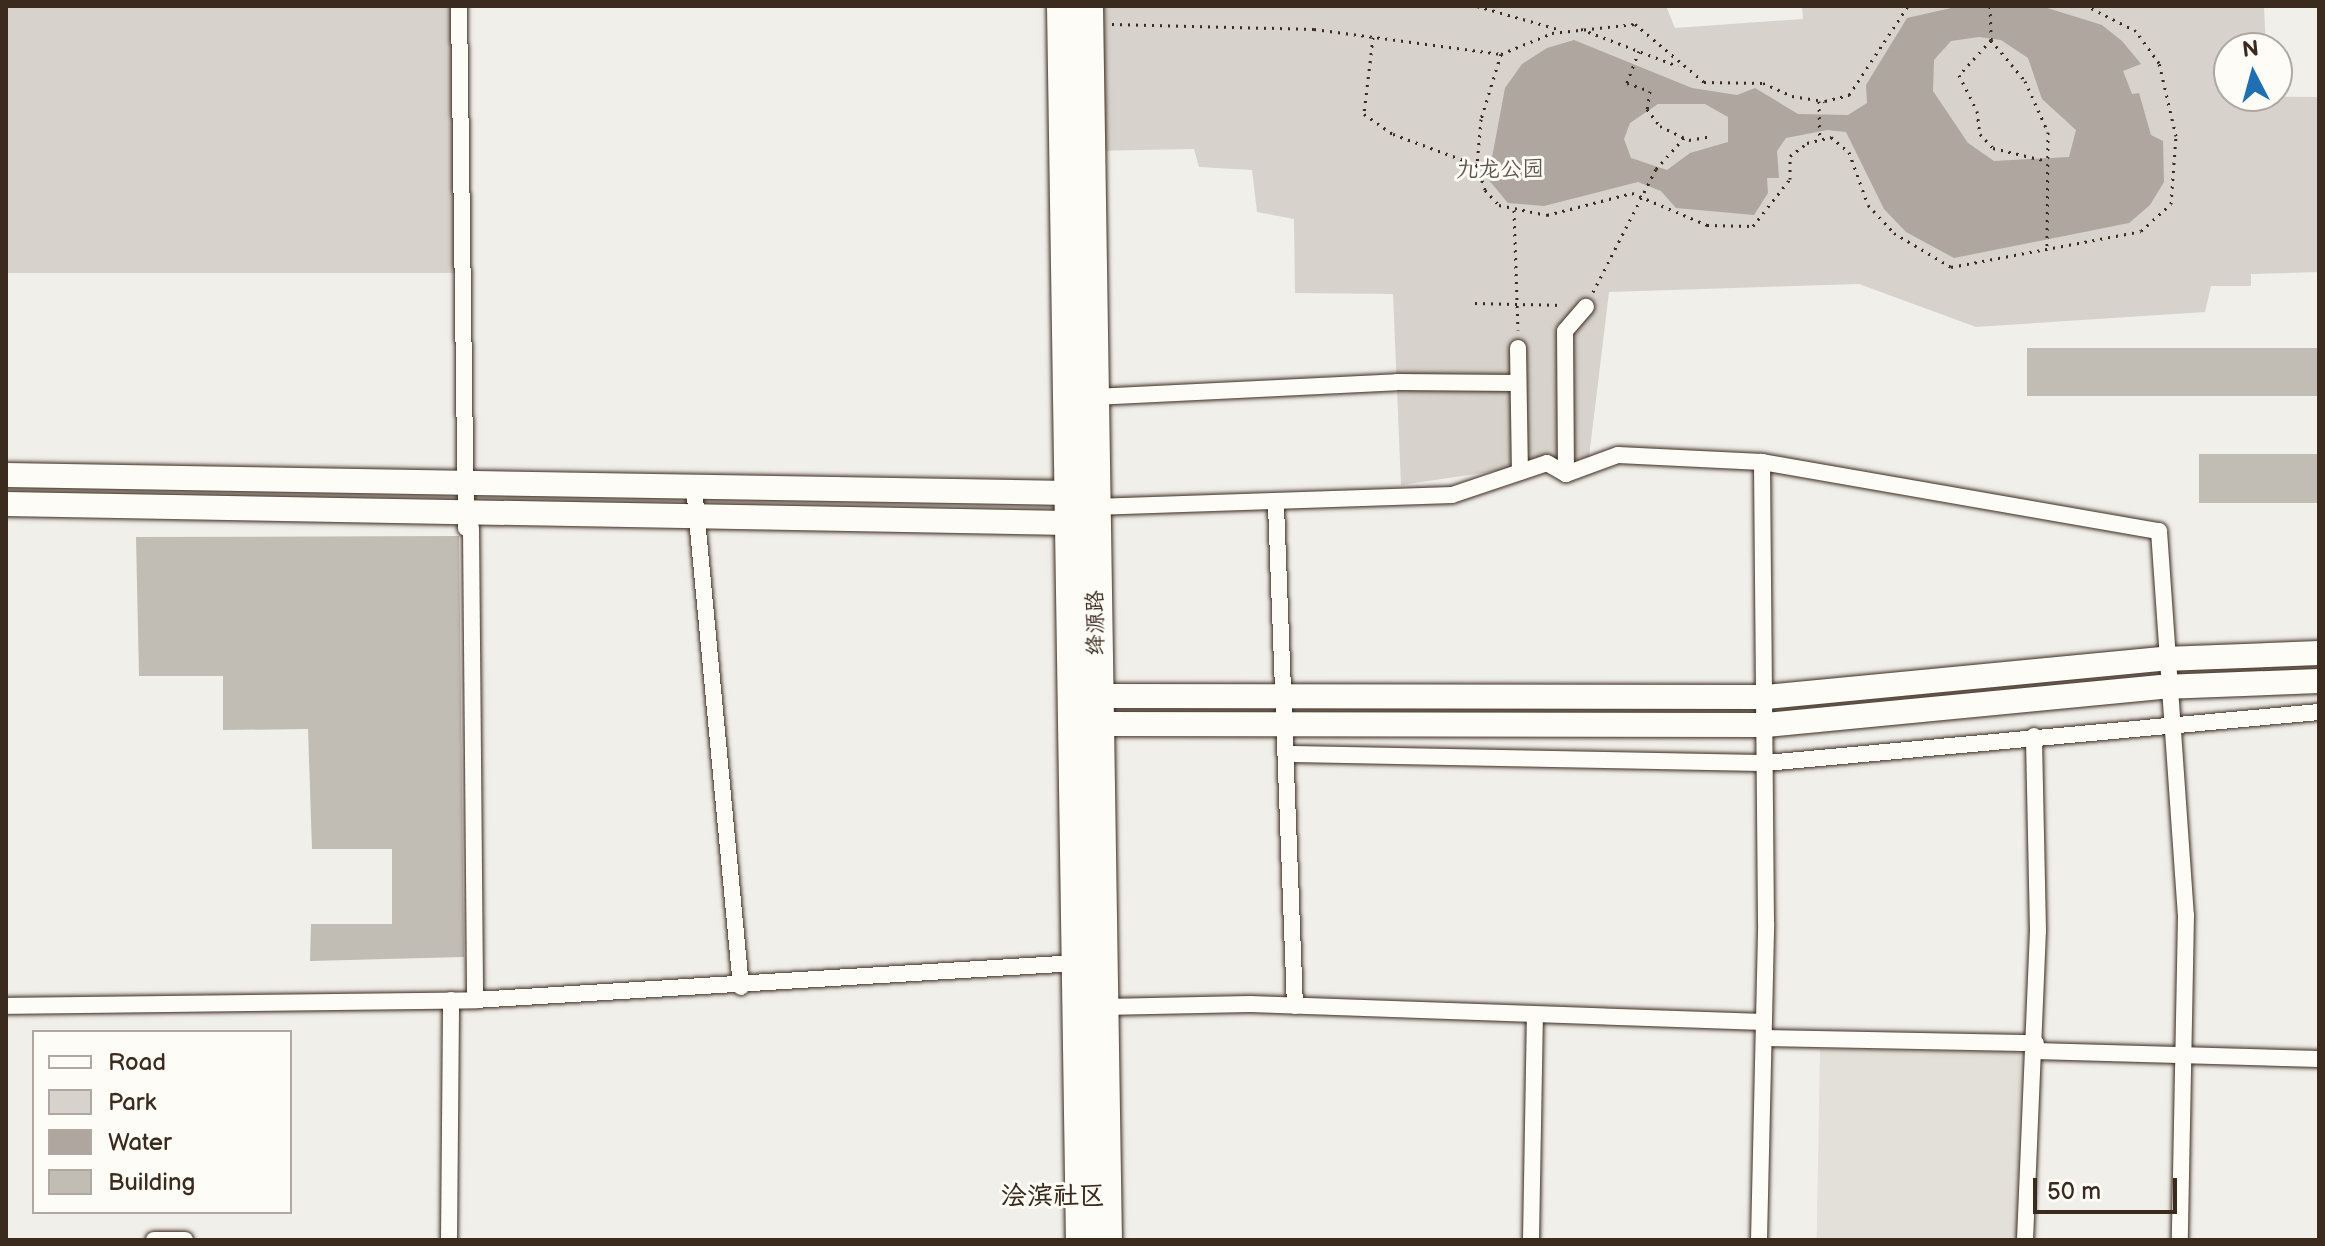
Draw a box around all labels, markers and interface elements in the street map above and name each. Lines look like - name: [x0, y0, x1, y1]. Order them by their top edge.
- north arrow: [2213, 32, 2293, 112]
- text: N: [2241, 35, 2260, 64]
- park label: 九龙公园: [1456, 157, 1544, 183]
- street label: 绛源路: [1082, 590, 1110, 656]
- legend: [32, 1030, 292, 1214]
- text: Road: [108, 1048, 166, 1077]
- text: Park: [108, 1088, 156, 1117]
- text: Water: [108, 1128, 172, 1157]
- scale bar: [2037, 1162, 2181, 1212]
- text: Building: [108, 1168, 195, 1197]
- text: 50 m: [2047, 1177, 2101, 1206]
- district label: 浍滨社区: [1001, 1181, 1105, 1213]

